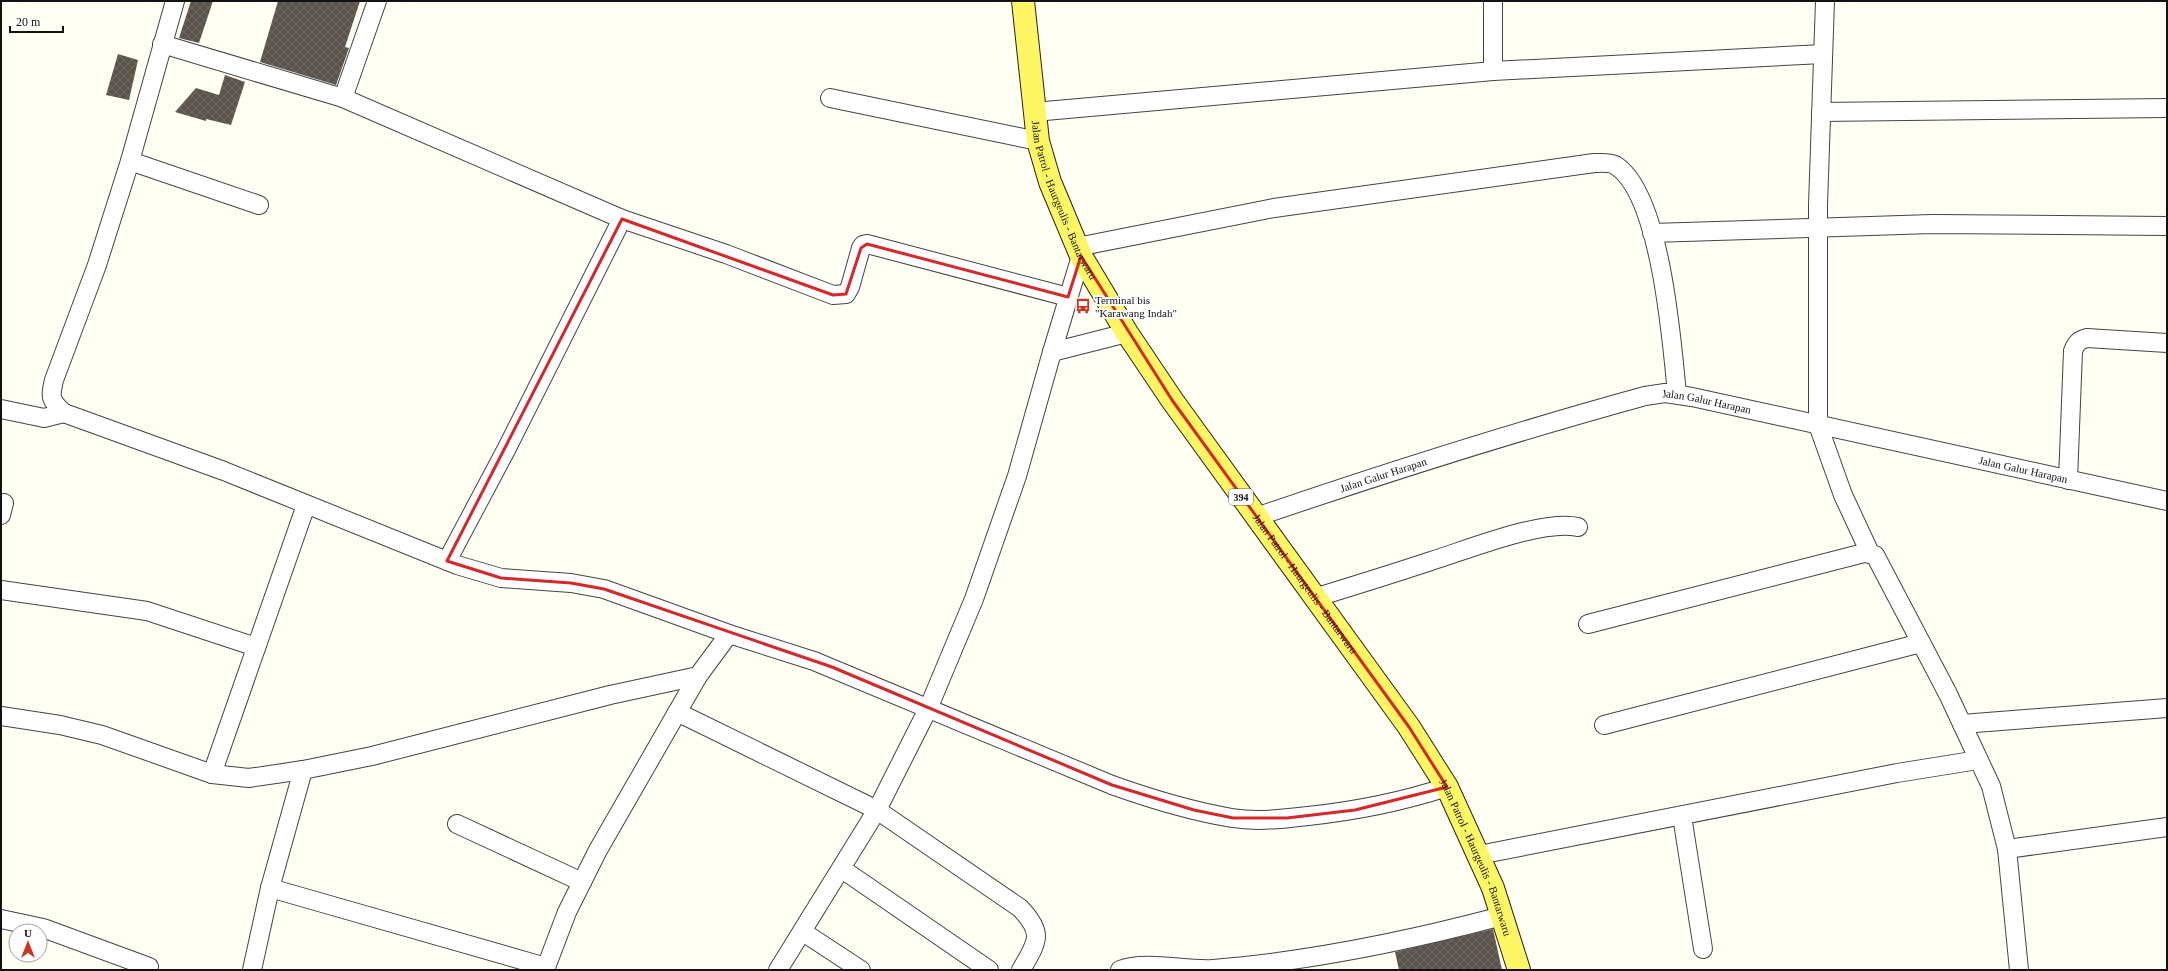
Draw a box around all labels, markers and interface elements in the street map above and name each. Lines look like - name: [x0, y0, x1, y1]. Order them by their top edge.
- scale bar: [10, 8, 63, 34]
- text: 20 m: [16, 15, 41, 29]
- street label: Jalan Patrol - Haurgeulis - Bantarwaru: [1030, 120, 1100, 282]
- place label: Terminal bis "Karawang Indah": [1095, 294, 1177, 319]
- bus stop icon: Terminal bis "Karawang Indah": [1074, 297, 1092, 315]
- street label: Jalan Galur Harapan: [1661, 387, 1753, 416]
- street label: Jalan Galur Harapan: [1978, 454, 2069, 485]
- street label: Jalan Galur Harapan: [1338, 455, 1429, 494]
- road number: 394: [1229, 489, 1253, 505]
- street label: Jalan Patrol - Haurgeulis - Bantarwaru: [1251, 512, 1360, 656]
- street label: Jalan Patrol - Haurgeulis - Bantarwaru: [1437, 776, 1514, 938]
- north arrow: [8, 923, 48, 963]
- text: U: [24, 927, 32, 939]

